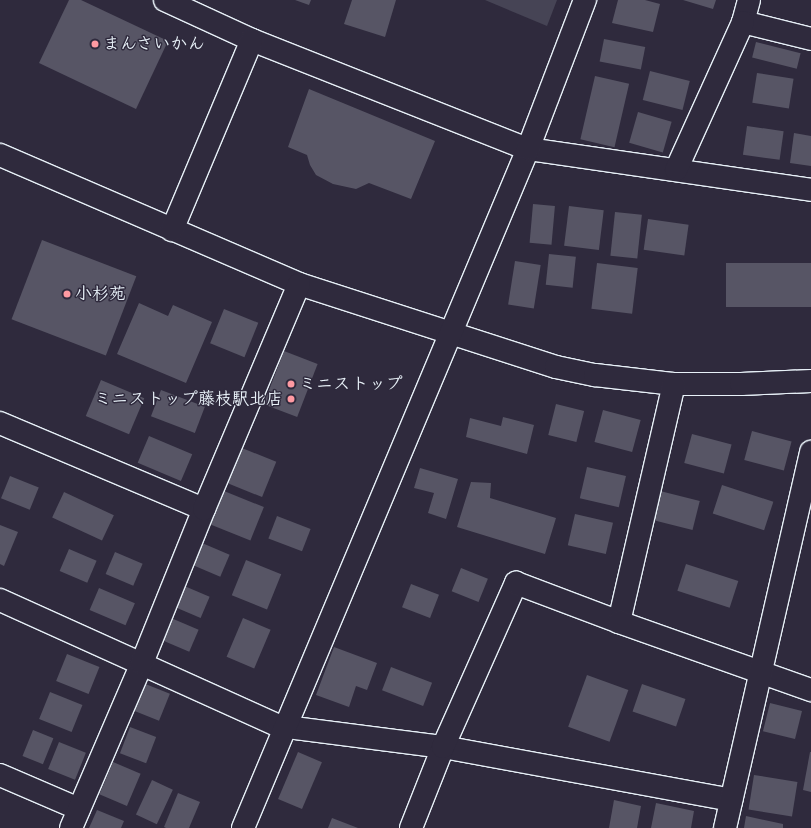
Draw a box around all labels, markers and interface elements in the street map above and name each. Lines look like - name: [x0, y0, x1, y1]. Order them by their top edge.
- place label: まんさいかん: [103, 34, 205, 54]
- marker: まんさいかん: [90, 39, 100, 49]
- place label: 小杉苑: [75, 284, 126, 304]
- marker: 小杉苑: [62, 289, 72, 299]
- place label: ミニストップ: [299, 374, 401, 394]
- marker: ミニストップ: [286, 379, 296, 389]
- place label: ミニストップ藤枝駅北店: [96, 389, 283, 409]
- marker: ミニストップ藤枝駅北店: [286, 394, 296, 404]

